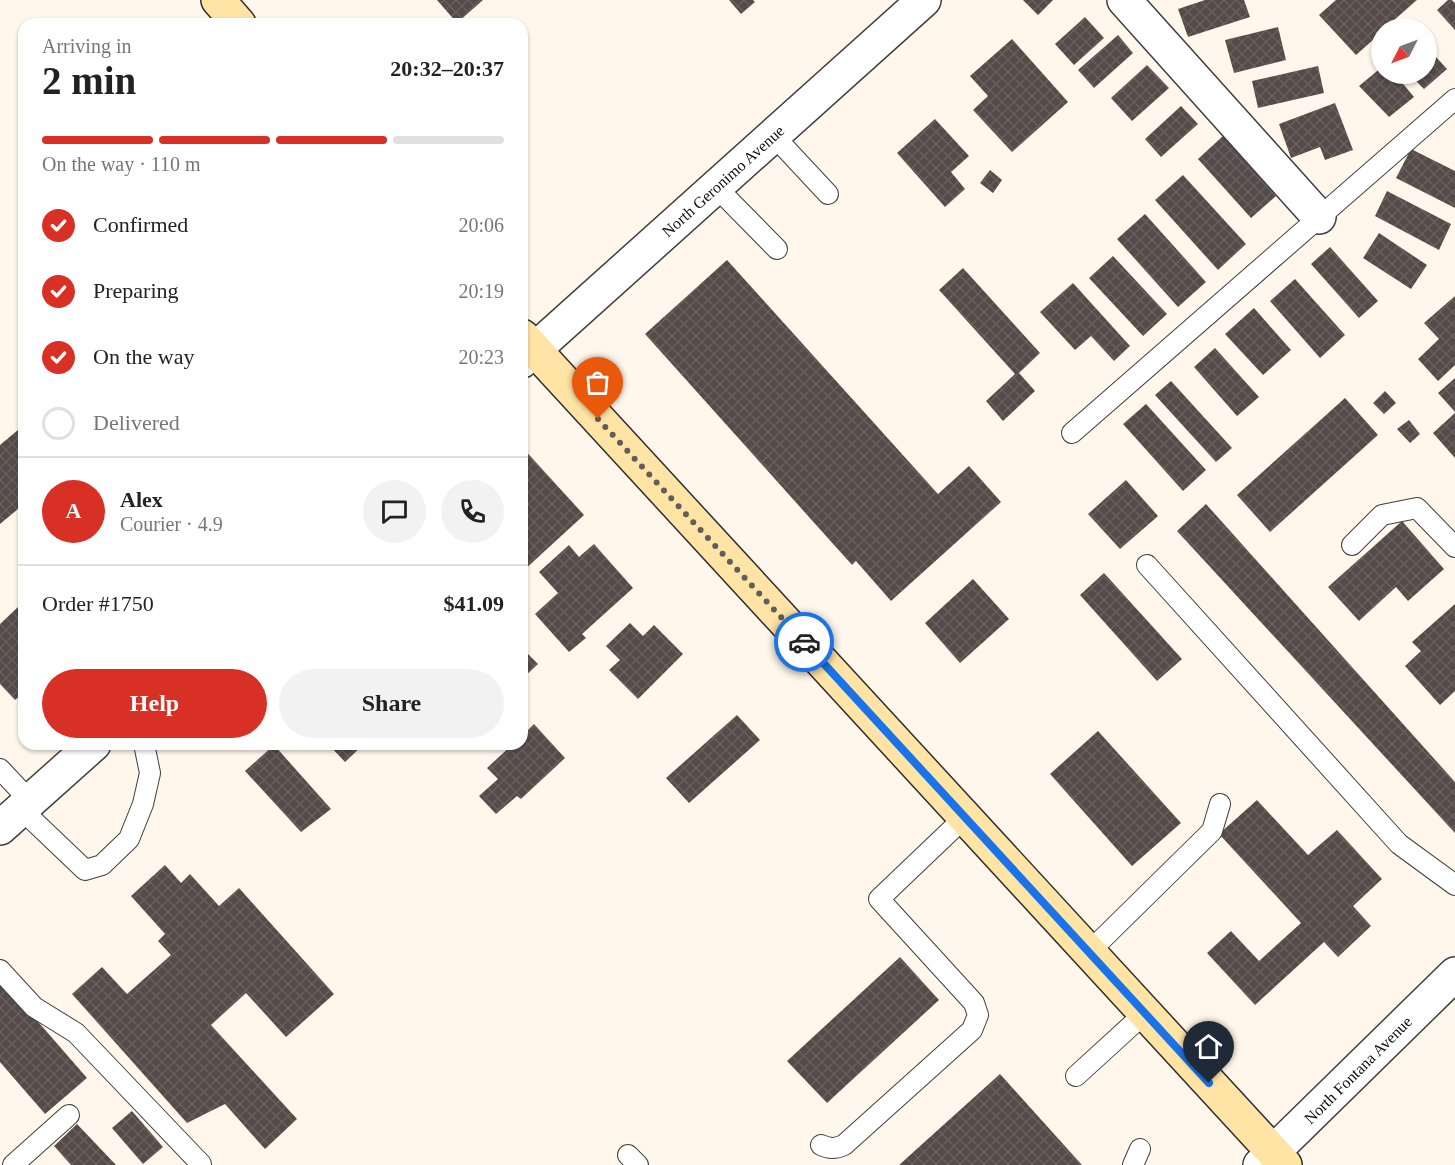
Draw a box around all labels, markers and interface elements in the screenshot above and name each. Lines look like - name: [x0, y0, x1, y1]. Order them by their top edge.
- north arrow: [1371, 18, 1437, 84]
- map controls: [1371, 18, 1437, 84]
- text: Arriving in: [42, 35, 131, 57]
- text: 20:32–20:37: [390, 56, 504, 81]
- text: 2 min: [42, 59, 136, 102]
- street label: North Geronimo Avenue: [659, 122, 787, 240]
- text: On the way · 110 m: [42, 153, 201, 175]
- icon: check: [42, 209, 75, 242]
- text: Confirmed: [93, 212, 188, 237]
- text: 20:06: [458, 214, 504, 236]
- icon: check: [42, 275, 75, 308]
- text: Preparing: [93, 278, 179, 303]
- text: 20:19: [458, 280, 504, 302]
- icon: check: [42, 341, 75, 374]
- text: On the way: [93, 344, 194, 369]
- text: 20:23: [458, 346, 504, 368]
- pin: [572, 357, 623, 419]
- icon: bag: [581, 366, 614, 399]
- text: Delivered: [93, 410, 180, 435]
- button: chat: [363, 480, 426, 543]
- button: phone: [441, 480, 504, 543]
- text: Alex: [120, 487, 163, 512]
- text: A: [66, 498, 81, 523]
- text: Courier · 4.9: [120, 513, 223, 535]
- text: Order #1750: [42, 591, 154, 616]
- text: $41.09: [444, 591, 504, 616]
- courier: [774, 612, 834, 672]
- icon: car: [788, 626, 821, 659]
- button: Help: [42, 669, 267, 738]
- button: Share: [279, 669, 504, 738]
- street label: North Fontana Avenue: [1301, 1013, 1415, 1127]
- pin: [1183, 1021, 1234, 1083]
- icon: home: [1192, 1030, 1225, 1063]

